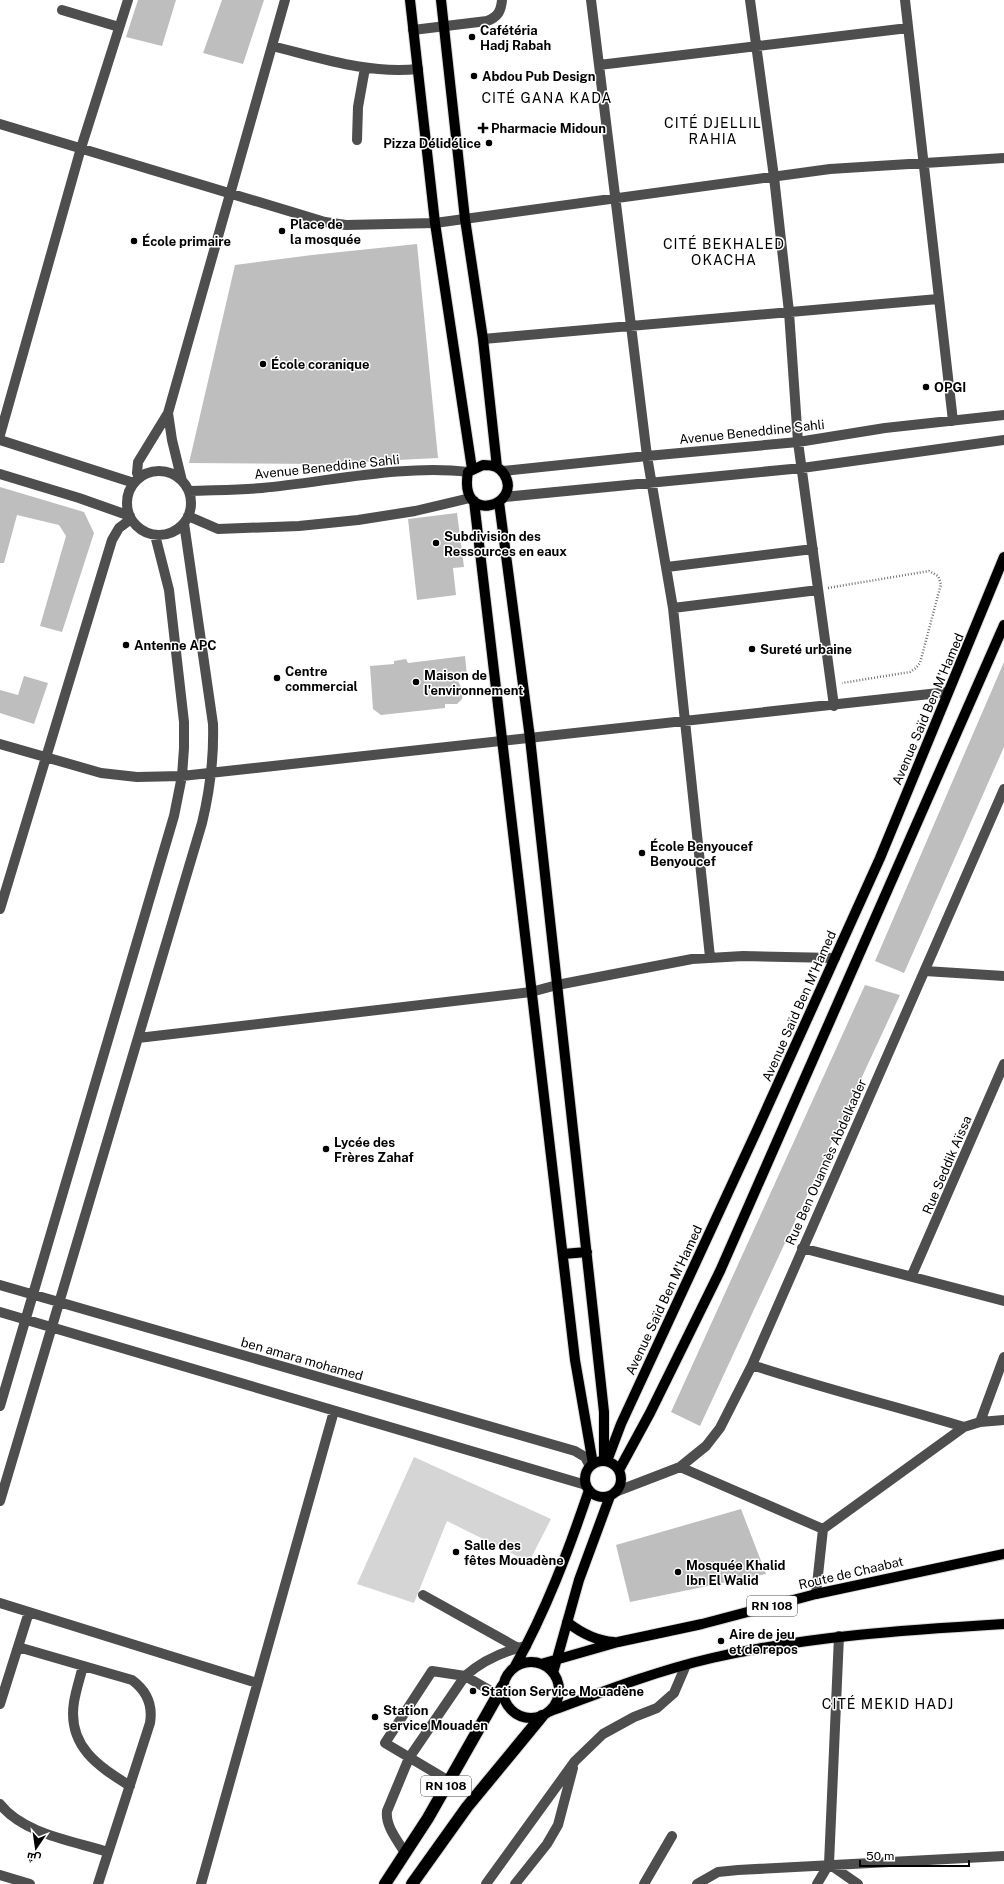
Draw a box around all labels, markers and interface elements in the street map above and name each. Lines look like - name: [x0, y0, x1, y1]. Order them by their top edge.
- place label: Cafétéria Hadj Rabah: [480, 23, 551, 53]
- marker: Cafétéria Hadj Rabah: [467, 32, 477, 42]
- place label: Abdou Pub Design: [482, 69, 595, 84]
- marker: Abdou Pub Design: [469, 71, 479, 81]
- district label: CITÉ GANA KADA: [481, 89, 613, 106]
- district label: CITÉ DJELLIL RAHIA: [664, 114, 762, 147]
- place label: Pharmacie Midoun: [491, 121, 606, 136]
- marker: Pharmacie Midoun: [478, 123, 488, 133]
- place label: Pizza Délidélice: [383, 136, 481, 151]
- marker: Pizza Délidélice: [484, 138, 494, 148]
- place label: Place de la mosquée: [290, 217, 361, 247]
- marker: Place de la mosquée: [277, 226, 287, 236]
- place label: École primaire: [142, 233, 231, 249]
- district label: CITÉ BEKHALED OKACHA: [663, 235, 785, 268]
- marker: École primaire: [129, 236, 139, 246]
- place label: École coranique: [271, 356, 369, 372]
- marker: École coranique: [258, 359, 268, 369]
- place label: OPGI: [934, 380, 966, 395]
- marker: OPGI: [921, 382, 931, 392]
- street label: Avenue Beneddine Sahli: [679, 417, 825, 447]
- street label: Avenue Beneddine Sahli: [254, 452, 400, 482]
- place label: Subdivision des Ressources en eaux: [444, 529, 567, 559]
- marker: Subdivision des Ressources en eaux: [431, 538, 441, 548]
- street label: Avenue Saïd Ben M'Hamed: [889, 631, 967, 787]
- place label: Antenne APC: [134, 638, 217, 653]
- marker: Antenne APC: [121, 640, 131, 650]
- place label: Sureté urbaine: [760, 642, 852, 657]
- marker: Sureté urbaine: [747, 644, 757, 654]
- place label: Centre commercial: [285, 664, 358, 694]
- place label: Maison de l'environnement: [424, 668, 524, 698]
- marker: Centre commercial: [272, 673, 282, 683]
- marker: Maison de l'environnement: [411, 677, 421, 687]
- place label: École Benyoucef Benyoucef: [650, 838, 753, 869]
- marker: École Benyoucef Benyoucef: [637, 848, 647, 858]
- street label: Avenue Saïd Ben M'Hamed: [759, 928, 839, 1084]
- street label: Rue Ben Ouannès Abdelkader: [782, 1077, 870, 1247]
- street label: Rue Seddik Aïssa: [919, 1113, 975, 1217]
- place label: Lycée des Frères Zahaf: [334, 1135, 414, 1165]
- marker: Lycée des Frères Zahaf: [321, 1144, 331, 1154]
- street label: Avenue Saïd Ben M'Hamed: [623, 1223, 705, 1377]
- street label: ben amara mohamed: [239, 1334, 365, 1384]
- place label: Salle des fêtes Mouadène: [464, 1538, 564, 1568]
- marker: Salle des fêtes Mouadène: [451, 1547, 461, 1557]
- street label: Route de Chaabat: [797, 1554, 905, 1592]
- place label: Mosquée Khalid Ibn El Walid: [686, 1558, 786, 1588]
- marker: Mosquée Khalid Ibn El Walid: [673, 1567, 683, 1577]
- road number: RN 108: [747, 1596, 797, 1616]
- place label: Aire de jeu et de repos: [729, 1627, 798, 1657]
- marker: Aire de jeu et de repos: [716, 1636, 726, 1646]
- place label: Station Service Mouadène: [481, 1684, 644, 1699]
- marker: Station Service Mouadène: [468, 1686, 478, 1696]
- district label: CITÉ MEKID HADJ: [822, 1695, 954, 1712]
- place label: Station service Mouaden: [383, 1703, 488, 1733]
- marker: Station service Mouaden: [370, 1712, 380, 1722]
- road number: RN 108: [421, 1776, 471, 1796]
- north arrow: [16, 1828, 56, 1868]
- scale bar: [860, 1842, 969, 1868]
- text: ش: [26, 1849, 42, 1865]
- text: 50 m: [866, 1849, 894, 1863]

